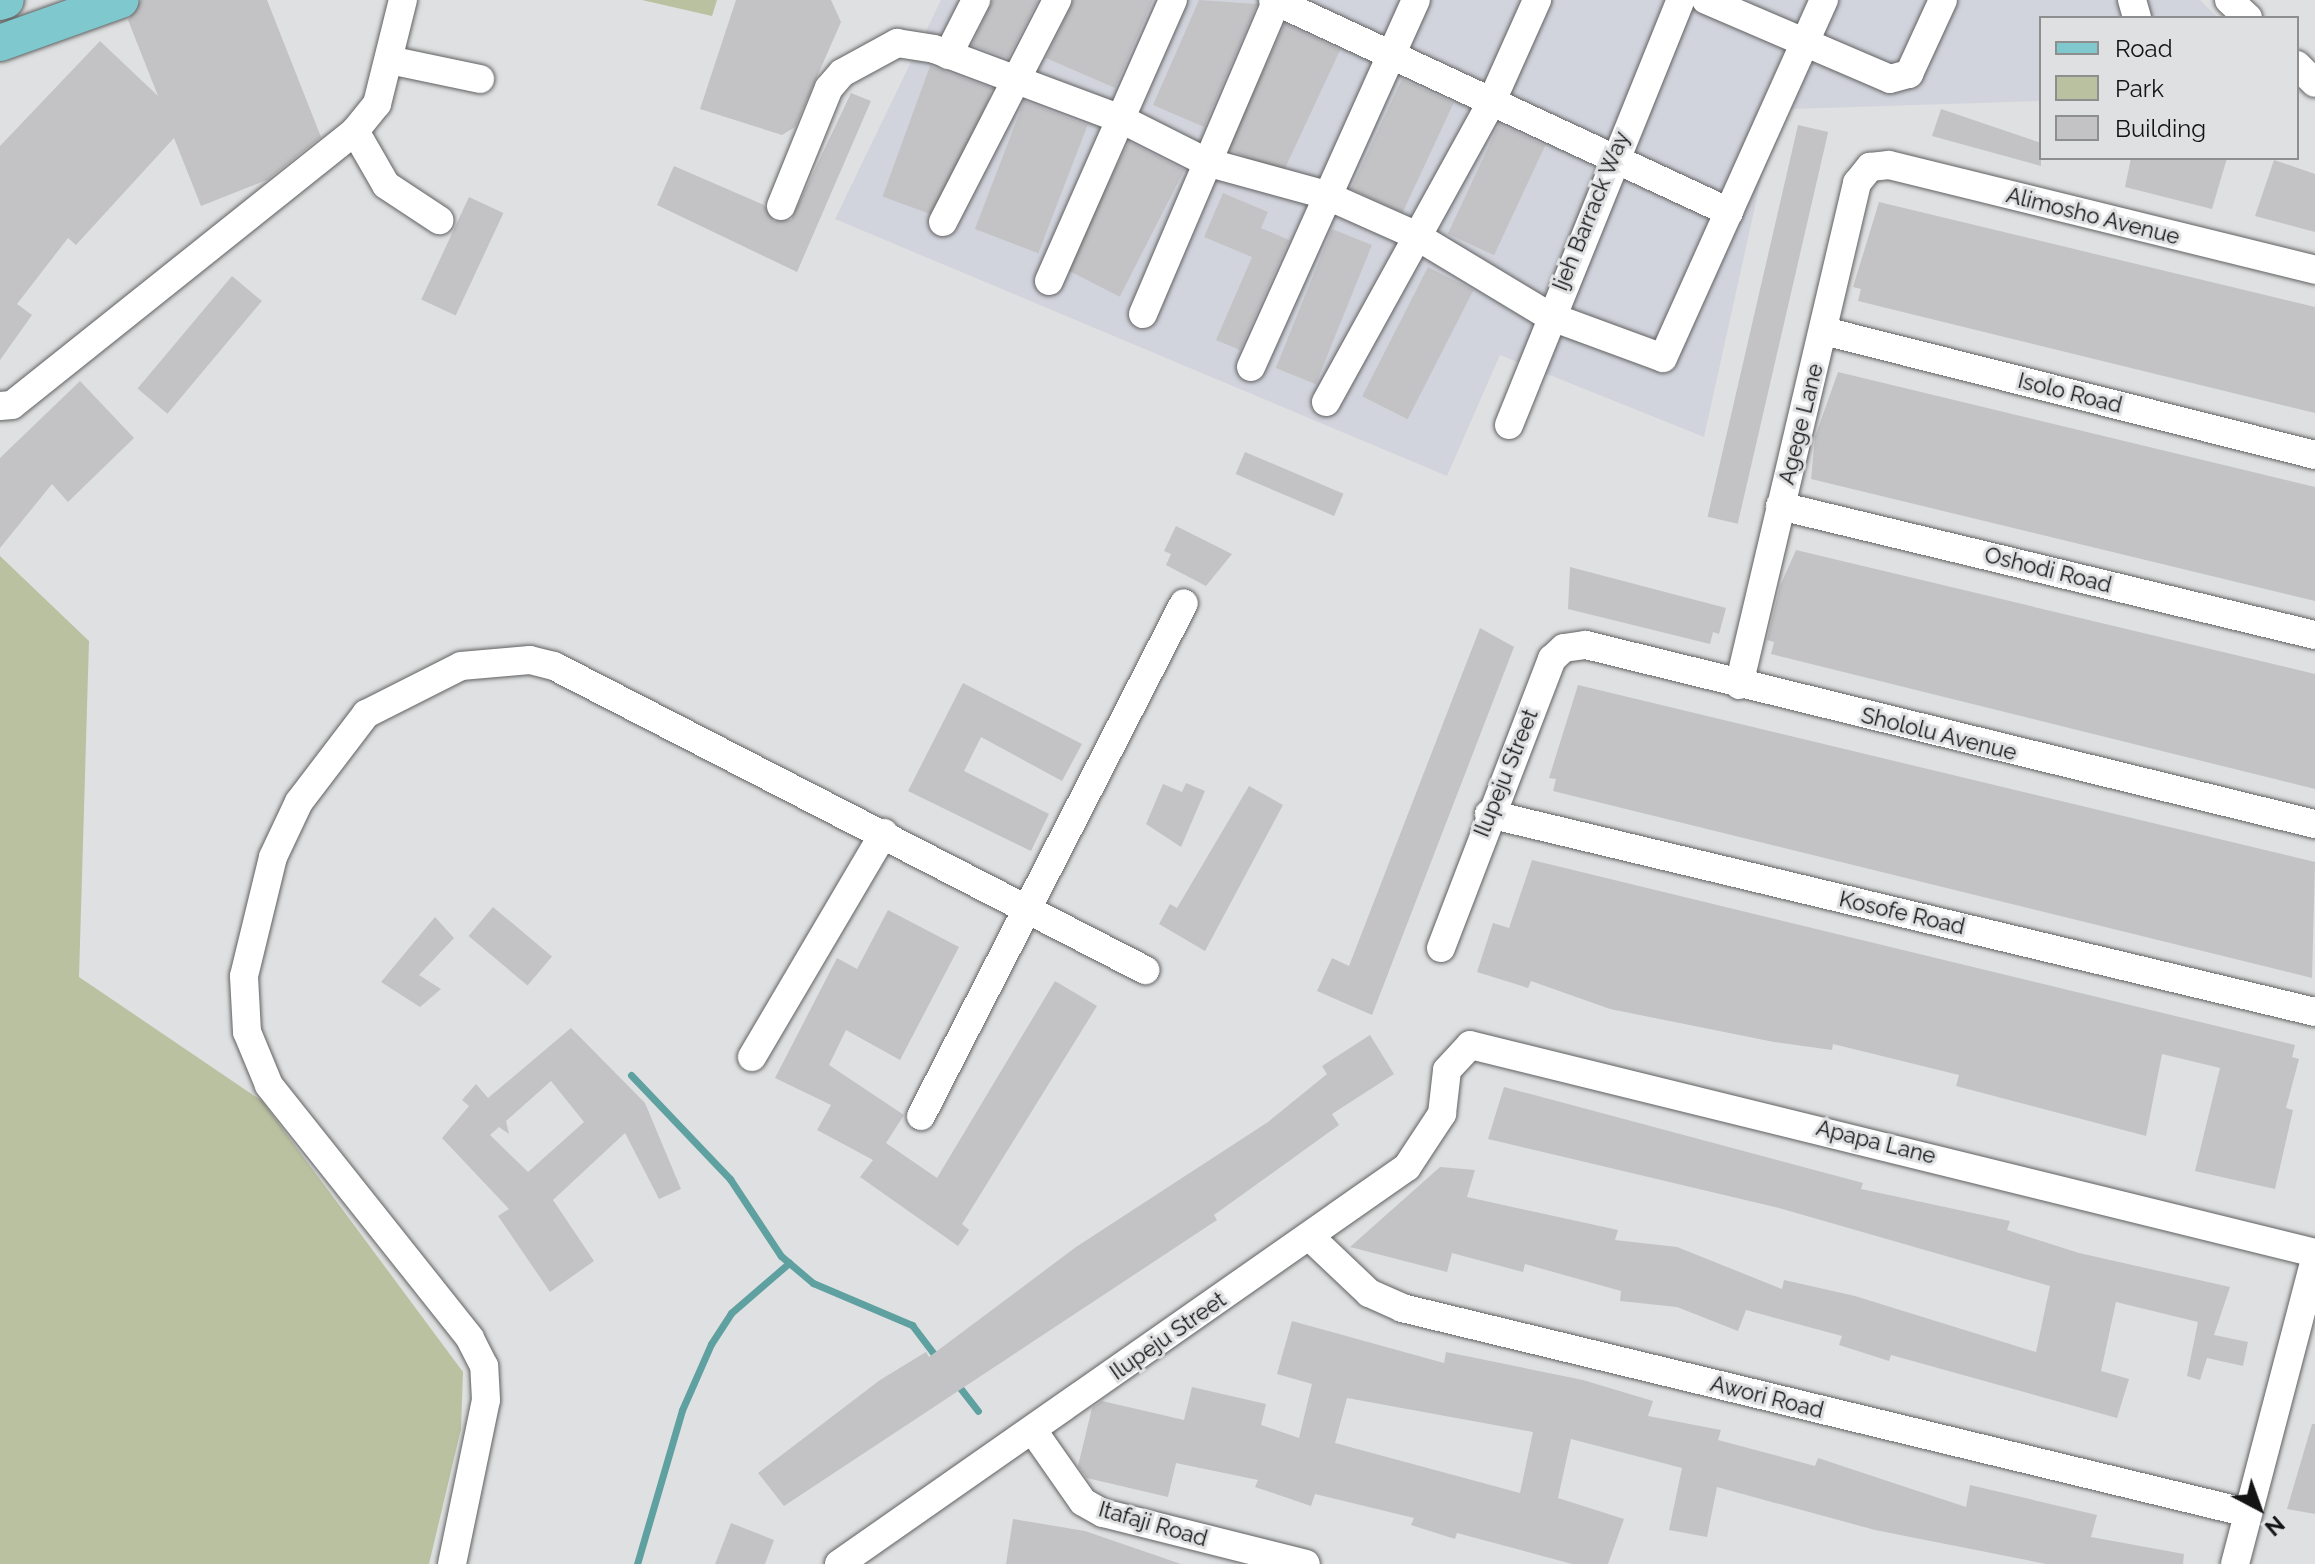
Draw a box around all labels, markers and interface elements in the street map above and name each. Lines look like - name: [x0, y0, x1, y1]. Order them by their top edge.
- legend: [2039, 16, 2299, 160]
- text: Road: [2115, 34, 2173, 63]
- text: Park: [2115, 74, 2164, 103]
- text: Building: [2115, 114, 2206, 143]
- street label: Ijeh Barrack Way: [1547, 127, 1635, 295]
- street label: Alimosho Avenue: [2003, 182, 2183, 250]
- street label: Agege Lane: [1773, 361, 1829, 487]
- street label: Isolo Road: [2015, 367, 2125, 419]
- street label: Oshodi Road: [1982, 541, 2114, 599]
- street label: Shololu Avenue: [1858, 702, 2020, 766]
- street label: Ilupeju Street: [1468, 705, 1544, 841]
- street label: Kosofe Road: [1837, 886, 1967, 940]
- street label: Apapa Lane: [1814, 1114, 1938, 1170]
- street label: Ilupeju Street: [1105, 1286, 1231, 1386]
- street label: Awori Road: [1708, 1370, 1826, 1424]
- north arrow: [2219, 1468, 2299, 1548]
- street label: Itafaji Road: [1096, 1496, 1210, 1552]
- text: N: [2260, 1511, 2290, 1541]

